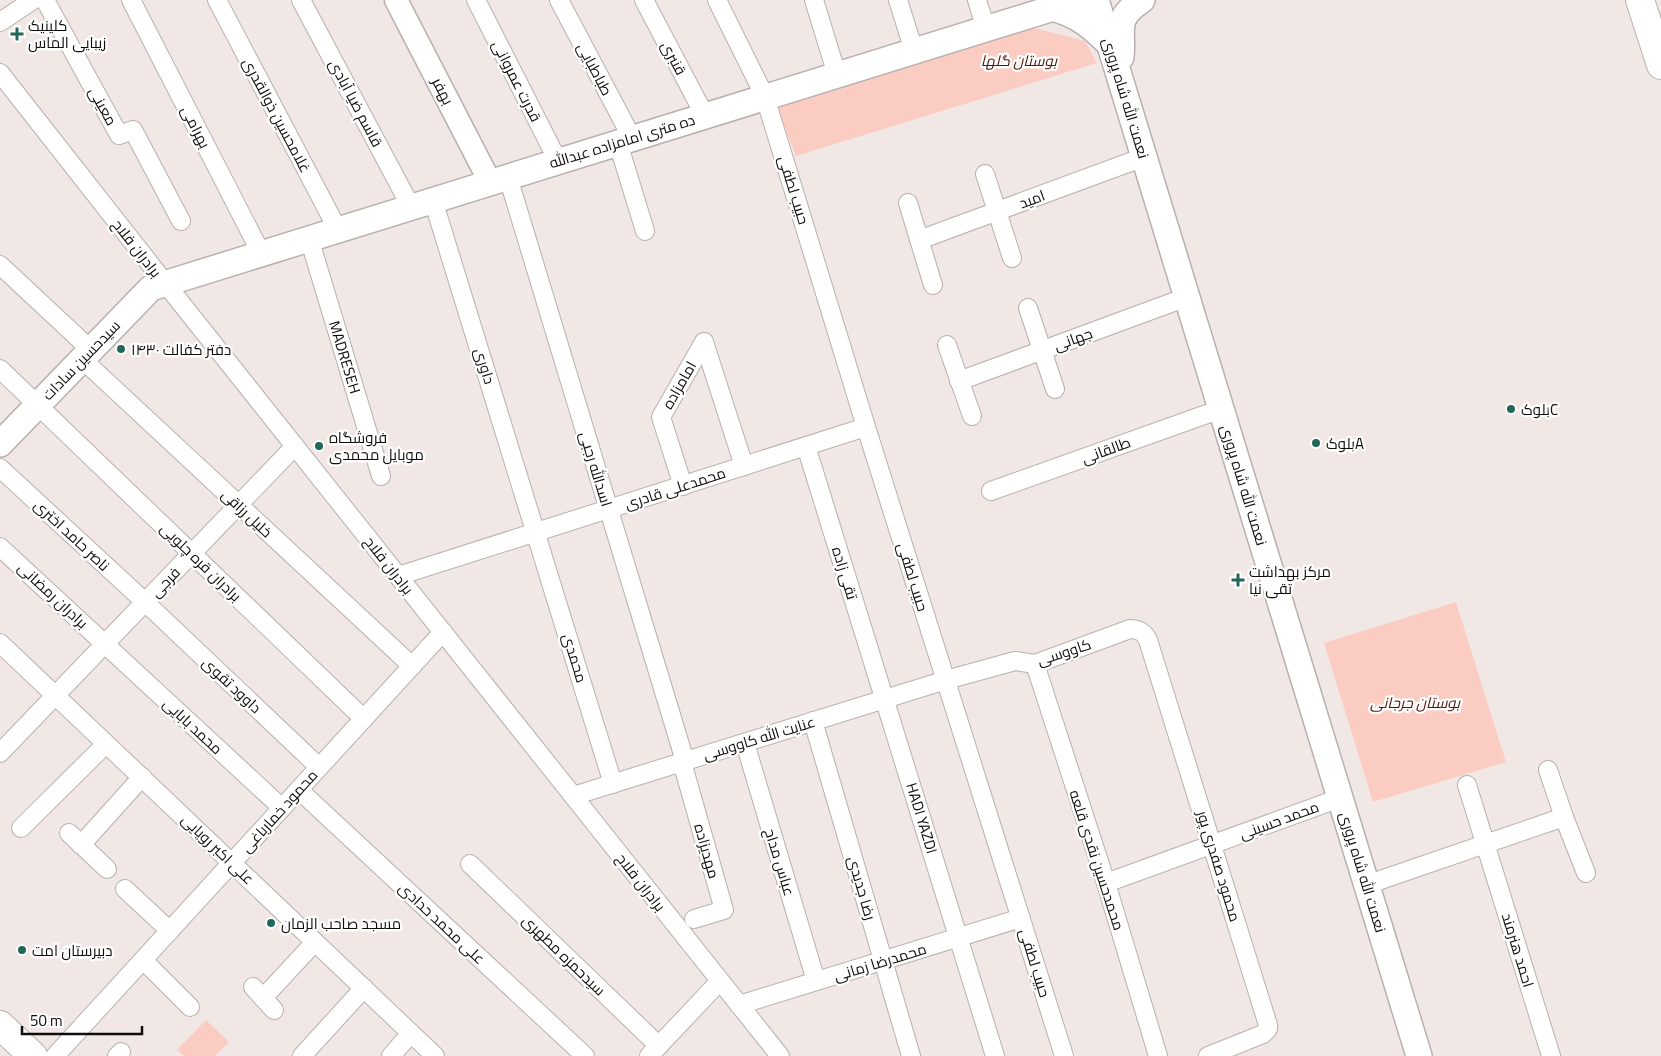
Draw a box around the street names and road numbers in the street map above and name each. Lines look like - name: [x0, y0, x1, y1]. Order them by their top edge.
- street label: نعمت الله شاه پروری: [1094, 34, 1158, 162]
- street label: قدرت عمروانی: [484, 35, 550, 127]
- street label: قنبری: [653, 35, 695, 81]
- street label: طباطبایی: [569, 37, 621, 101]
- street label: غلامحسین ذوالقدری: [234, 52, 320, 178]
- street label: قاسم ضیا آبادی: [320, 53, 392, 153]
- street label: بهفر: [423, 71, 462, 110]
- street label: معینی: [80, 81, 126, 131]
- street label: بهرامی: [173, 100, 219, 154]
- street label: ده متری امامزاده عبدالله: [545, 105, 699, 177]
- street label: حبیب لطفی: [770, 152, 818, 228]
- street label: امید: [1015, 181, 1049, 217]
- street label: برادران فلاح: [104, 212, 170, 284]
- street label: سیدحسین سادات: [34, 312, 128, 408]
- street label: MADRESEH: [320, 317, 370, 397]
- street label: جهانی: [1049, 319, 1097, 359]
- street label: داوری: [466, 344, 504, 388]
- street label: امامزاده: [653, 355, 705, 415]
- street label: نعمت الله شاه پروری: [1212, 421, 1276, 549]
- street label: اسدالله رجبی: [571, 428, 621, 510]
- street label: طالقانی: [1077, 428, 1135, 472]
- street label: محمدعلی قادری: [621, 458, 729, 518]
- street label: خلیل رزاقی: [214, 481, 280, 545]
- street label: ناصر حامد اختری: [27, 492, 117, 578]
- street label: برادران قره چلویی: [153, 515, 249, 609]
- street label: برادران فلاح: [356, 529, 422, 601]
- street label: حبیب لطفی: [889, 539, 937, 615]
- street label: تقی زاده: [823, 543, 867, 603]
- street label: برادران رمضانی: [11, 554, 95, 636]
- street label: فرجی: [142, 559, 188, 605]
- street label: محمدی: [554, 630, 596, 686]
- street label: کاووسی: [1033, 630, 1095, 674]
- street label: داوود تقوی: [195, 649, 269, 721]
- street label: محمد بابایی: [156, 690, 230, 762]
- street label: عنایت‌ الله کاووسی: [699, 707, 819, 769]
- street label: محمود خمارباغی: [233, 762, 325, 860]
- street label: HADI YAZDI: [897, 779, 947, 857]
- street label: محمدحسین نقدی قلعه: [1061, 786, 1133, 934]
- street label: محمد حسینی: [1235, 792, 1323, 848]
- street label: علی اکبر رویایی: [174, 806, 262, 892]
- street label: محمود صفدری پور: [1188, 806, 1250, 925]
- street label: نعمت الله شاه پروری: [1331, 808, 1395, 936]
- street label: مهدیزاده: [685, 820, 729, 882]
- street label: عباس مداح: [756, 824, 804, 900]
- street label: برادران فلاح: [608, 846, 674, 918]
- street label: رضا جدیدی: [839, 852, 885, 924]
- street label: علی محمد حدادی: [391, 874, 493, 972]
- street label: سیدحمزه مطهری: [515, 907, 613, 1003]
- street label: احمد هنرمند: [1493, 909, 1543, 991]
- street label: حبیب لطفی: [1011, 925, 1059, 1001]
- street label: محمدرضا زمانی: [830, 934, 930, 990]

